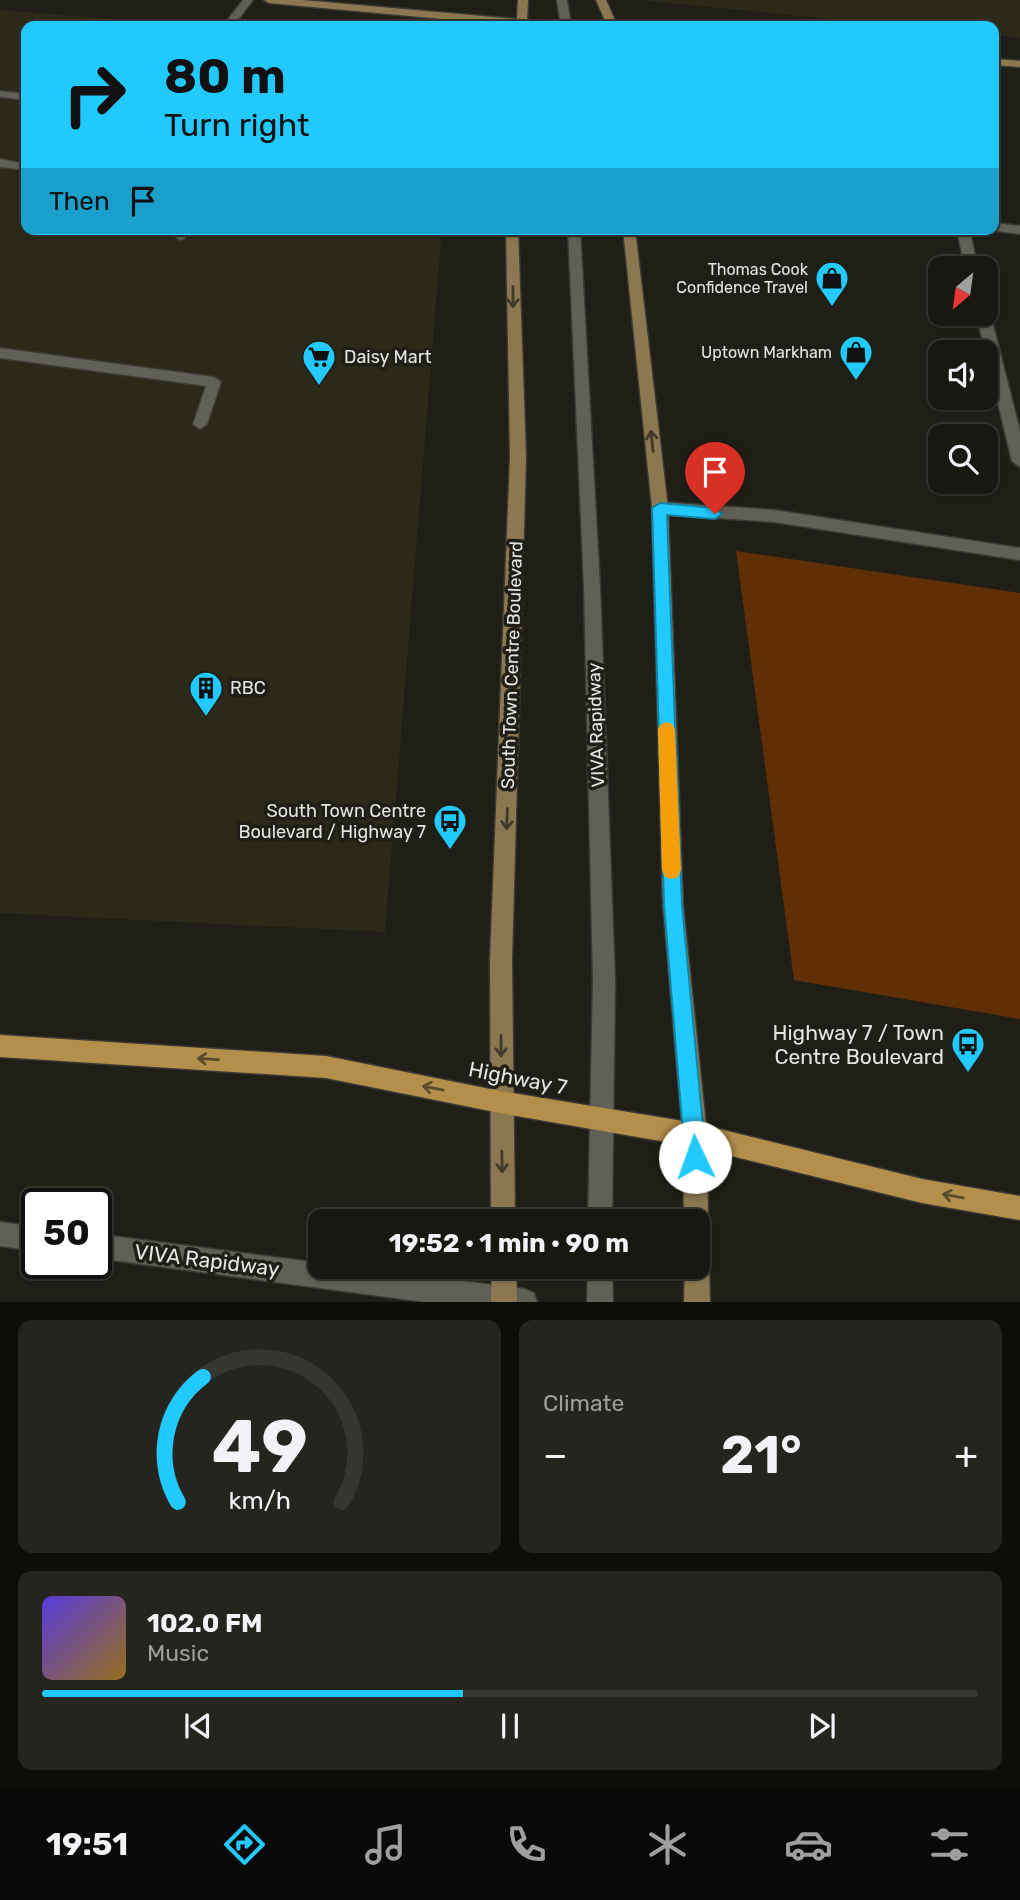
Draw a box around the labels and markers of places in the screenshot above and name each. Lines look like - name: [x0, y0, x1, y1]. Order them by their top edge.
- shop icon: Thomas Cook Confidence Travel: [813, 259, 851, 308]
- place label: Thomas Cook Confidence Travel: [676, 260, 809, 297]
- shop icon: Uptown Markham: [837, 333, 875, 382]
- supermarket icon: Daisy Mart: [300, 338, 338, 387]
- place label: Uptown Markham: [701, 343, 832, 362]
- place label: Daisy Mart: [344, 346, 432, 368]
- pin: [685, 442, 745, 514]
- building icon: RBC: [187, 669, 225, 718]
- place label: RBC: [230, 677, 266, 699]
- place label: South Town Centre Boulevard / Highway 7: [238, 800, 426, 843]
- bus stop icon: South Town Centre Boulevard / Highway 7: [431, 802, 469, 851]
- place label: Highway 7 / Town Centre Boulevard: [773, 1020, 944, 1069]
- bus stop icon: Highway 7 / Town Centre Boulevard: [949, 1025, 987, 1074]

